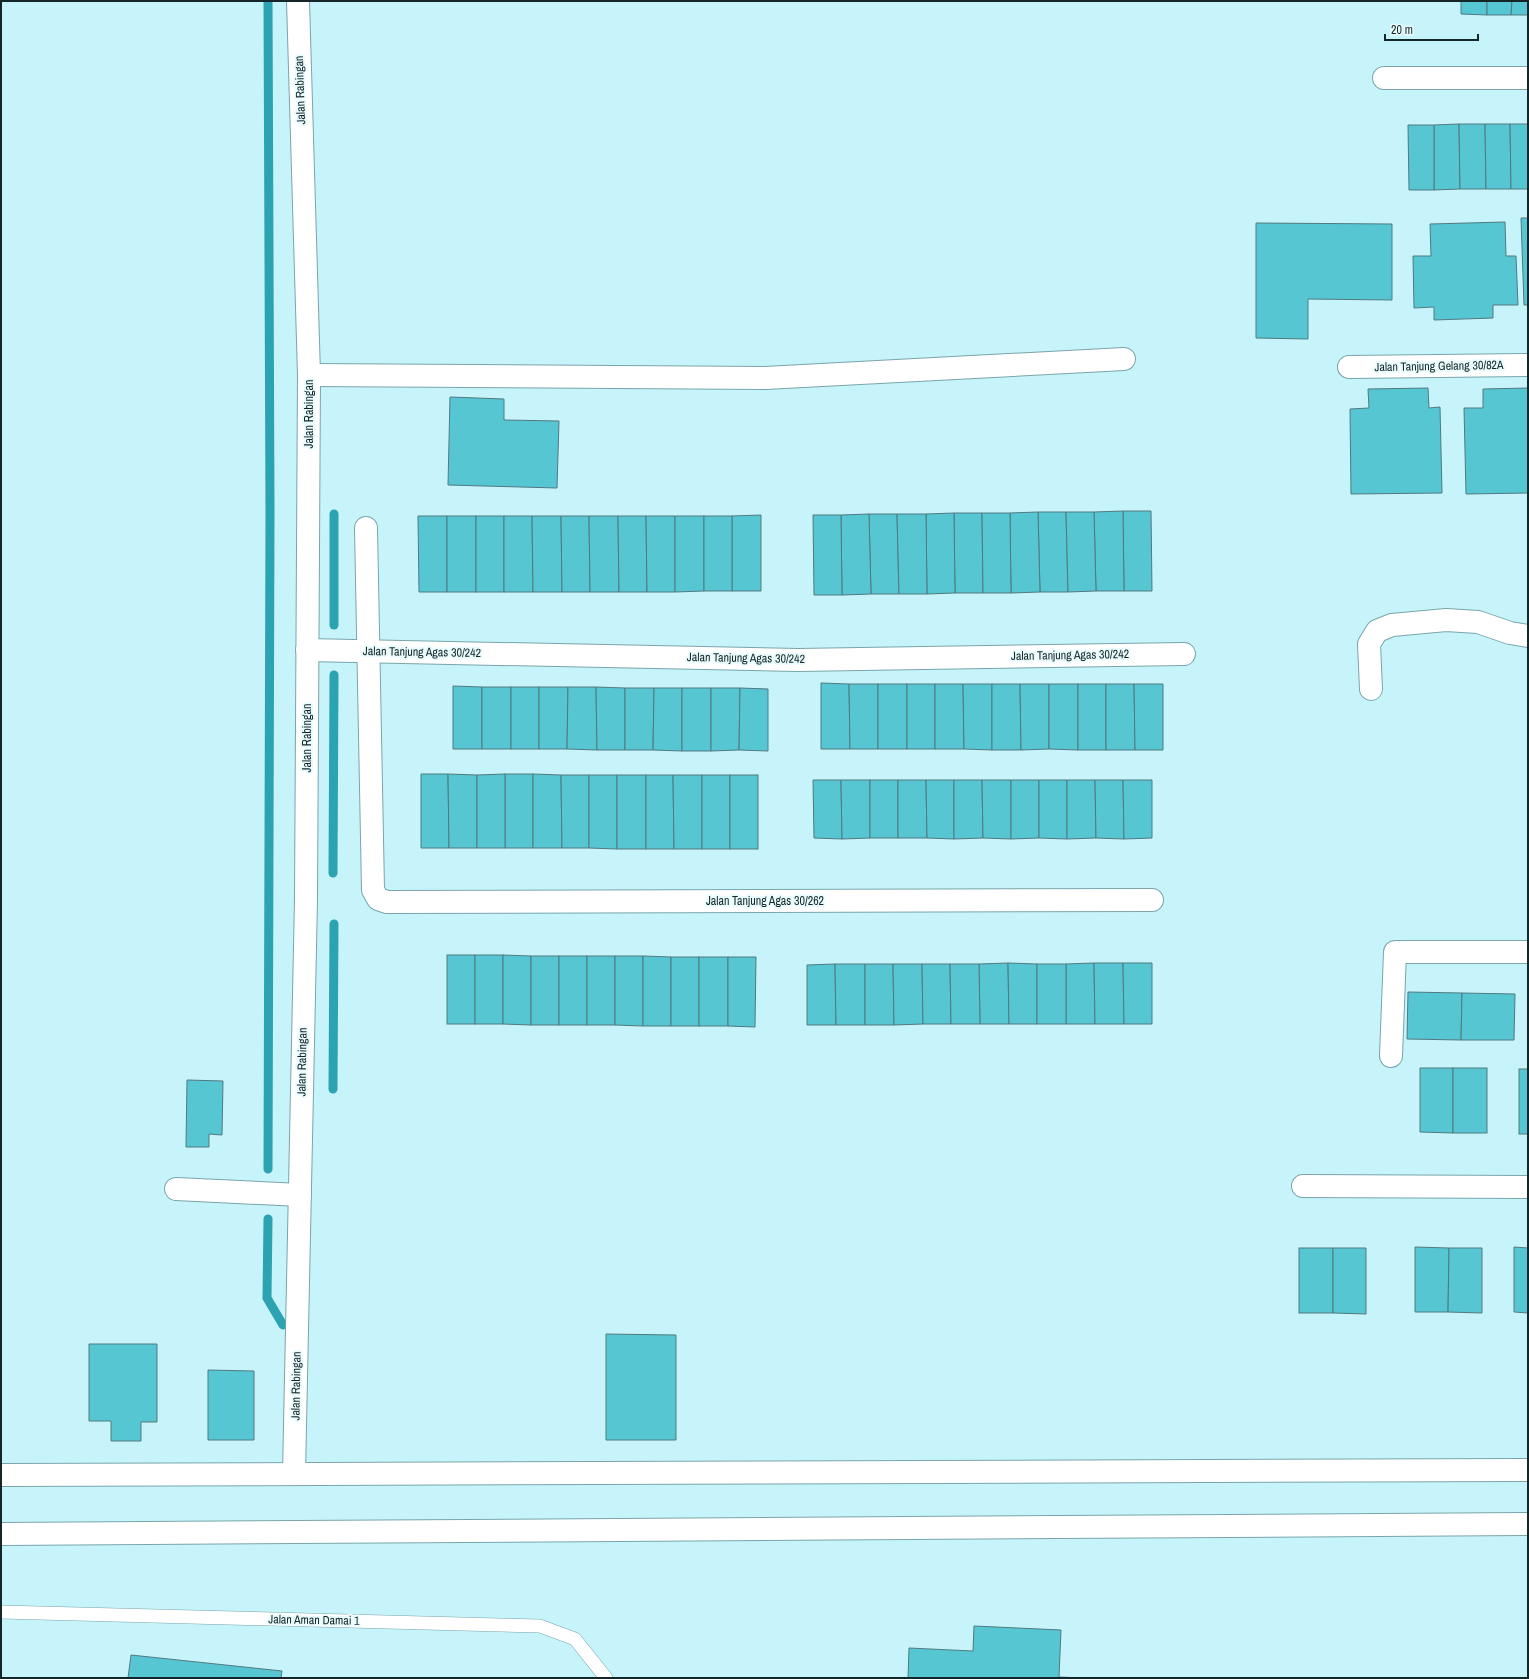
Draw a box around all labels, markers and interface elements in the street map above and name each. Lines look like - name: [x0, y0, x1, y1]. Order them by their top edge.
- scale bar: [1385, 16, 1478, 42]
- text: 20 m: [1391, 22, 1413, 38]
- street label: Jalan Rabingan: [291, 55, 309, 125]
- street label: Jalan Tanjung Gelang 30/82A: [1374, 357, 1504, 375]
- street label: Jalan Rabingan: [301, 380, 317, 448]
- street label: Jalan Tanjung Agas 30/242: [363, 643, 481, 661]
- street label: Jalan Tanjung Agas 30/242: [1011, 646, 1129, 664]
- street label: Jalan Tanjung Agas 30/242: [687, 649, 805, 667]
- street label: Jalan Rabingan: [299, 704, 315, 772]
- street label: Jalan Tanjung Agas 30/262: [706, 893, 824, 909]
- street label: Jalan Rabingan: [293, 1027, 311, 1097]
- street label: Jalan Rabingan: [287, 1351, 305, 1421]
- street label: Jalan Aman Damai 1: [268, 1611, 360, 1629]

